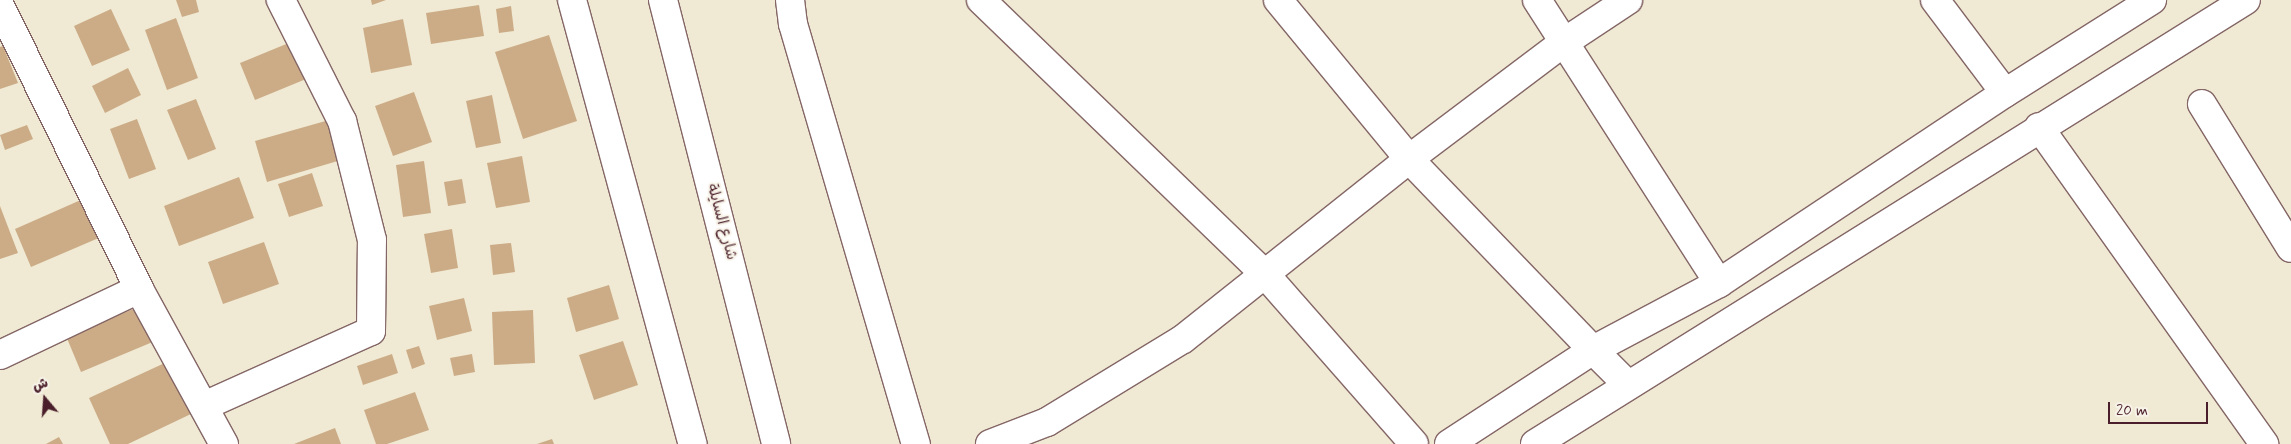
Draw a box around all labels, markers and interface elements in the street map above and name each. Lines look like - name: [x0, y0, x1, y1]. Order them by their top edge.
- street label: شارع السايلة: [702, 182, 740, 262]
- north arrow: [20, 374, 70, 424]
- text: ش: [30, 374, 50, 396]
- scale bar: [2111, 392, 2211, 424]
- text: 20 m: [2116, 401, 2148, 421]

